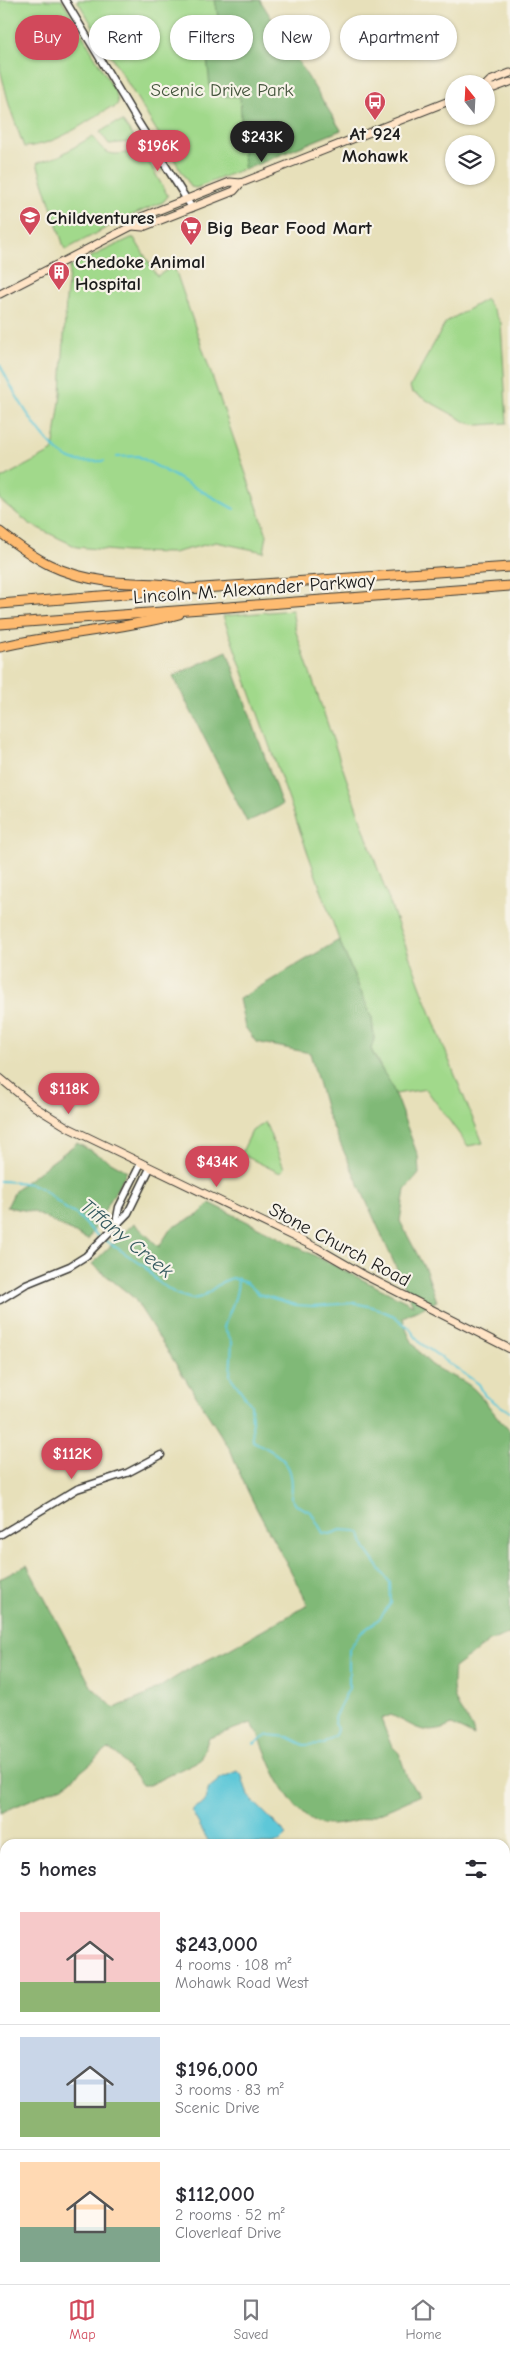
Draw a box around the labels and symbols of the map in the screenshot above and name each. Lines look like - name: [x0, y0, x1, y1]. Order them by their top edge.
- north arrow: [445, 75, 495, 125]
- park label: Scenic Drive Park: [150, 79, 294, 101]
- bus stop icon: At 924 Mohawk: [363, 90, 387, 121]
- pin: $243K: [227, 120, 297, 163]
- place label: At 924 Mohawk: [342, 123, 409, 167]
- pin: $196K: [123, 130, 193, 172]
- school or university icon: Childventures: [18, 205, 42, 236]
- place label: Childventures: [46, 207, 154, 229]
- supermarket icon: Big Bear Food Mart: [179, 215, 203, 246]
- place label: Big Bear Food Mart: [207, 217, 372, 239]
- place label: Chedoke Animal Hospital: [75, 251, 205, 295]
- building icon: Chedoke Animal Hospital: [47, 260, 71, 291]
- street label: Lincoln M. Alexander Parkway: [132, 570, 376, 608]
- pin: $118K: [34, 1072, 104, 1115]
- pin: $434K: [182, 1146, 252, 1188]
- water label: Tiffany Creek: [76, 1194, 178, 1283]
- street label: Stone Church Road: [265, 1198, 414, 1291]
- pin: $112K: [37, 1438, 107, 1480]

